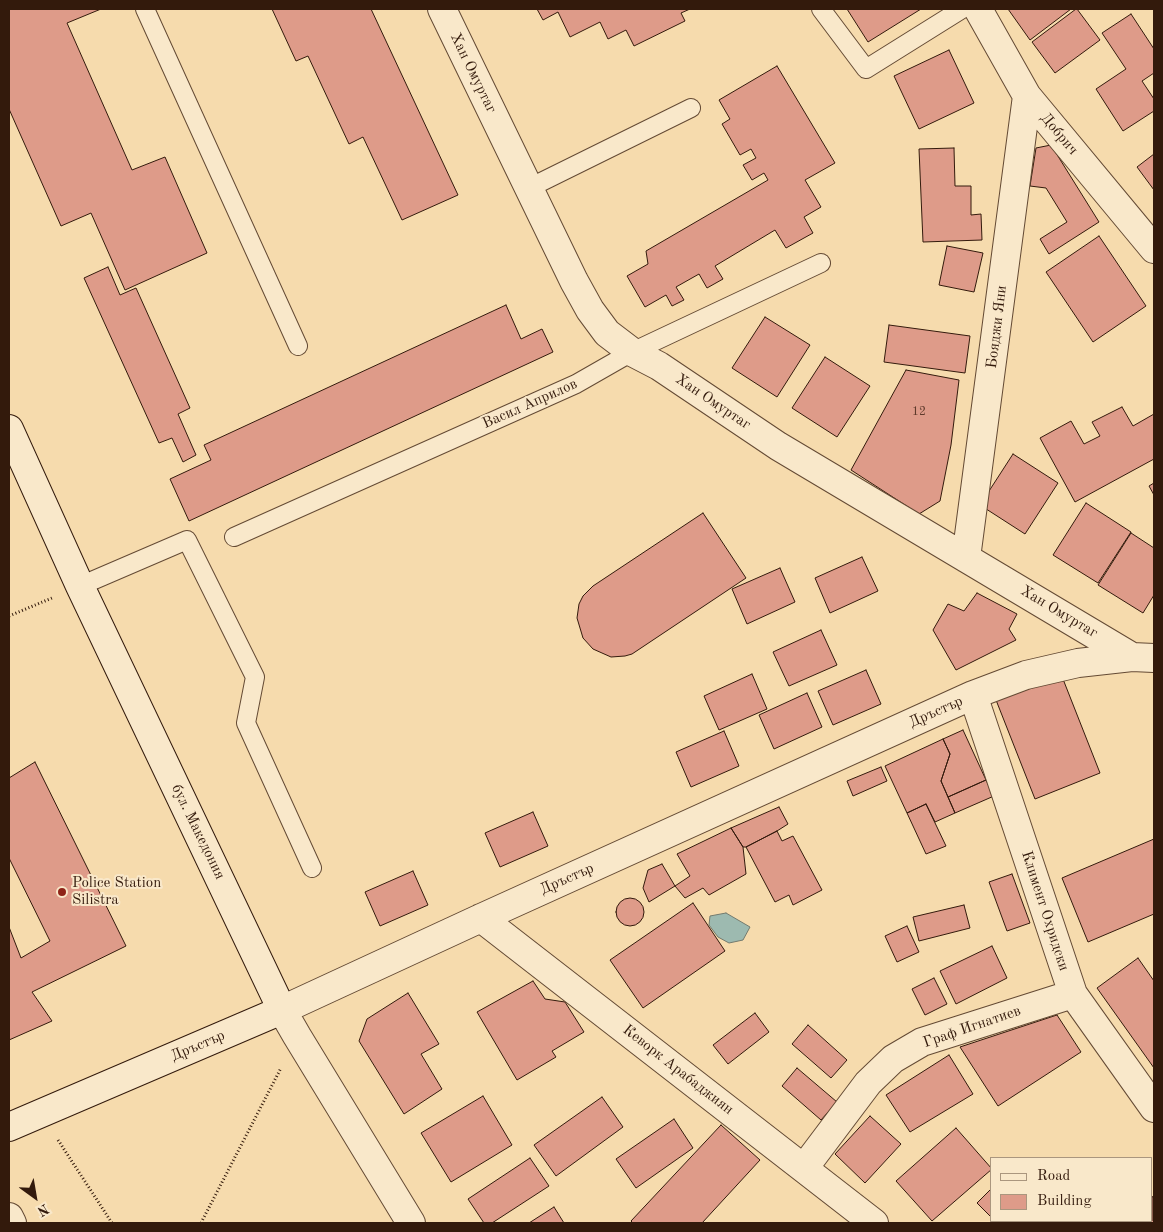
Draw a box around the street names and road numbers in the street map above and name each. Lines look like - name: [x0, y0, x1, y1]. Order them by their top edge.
- street label: Хан Омуртаг: [446, 30, 500, 116]
- street label: Добрич: [1036, 109, 1082, 159]
- street label: Бояджи Яни: [983, 284, 1011, 370]
- street label: Хан Омуртаг: [672, 370, 754, 434]
- street label: Васил Априлов: [480, 375, 580, 433]
- street label: Хан Омуртаг: [1017, 582, 1101, 642]
- street label: Дръстър: [906, 692, 966, 732]
- street label: бул. Македония: [167, 781, 229, 883]
- street label: Климент Охридски: [1017, 849, 1073, 973]
- street label: Дръстър: [537, 859, 597, 899]
- street label: Граф Игнатиев: [921, 1002, 1023, 1052]
- street label: Кеворк Арабаджиян: [619, 1021, 737, 1119]
- street label: Дръстър: [168, 1027, 228, 1065]

